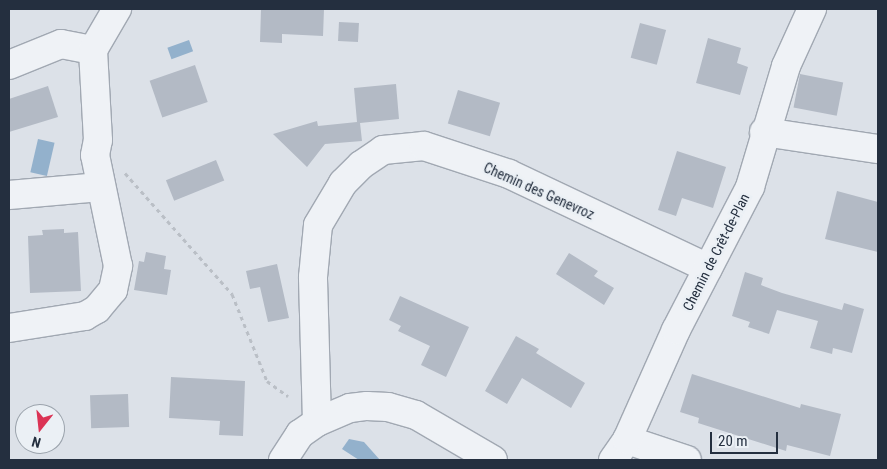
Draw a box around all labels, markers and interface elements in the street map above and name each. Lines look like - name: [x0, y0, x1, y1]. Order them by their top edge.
- street label: Chemin des Genevroz: [481, 159, 597, 223]
- street label: Chemin de Crêt-de-Plan: [679, 191, 753, 313]
- north arrow: [15, 404, 65, 454]
- scale bar: [712, 422, 780, 454]
- text: 20 m: [718, 432, 748, 450]
- text: N: [30, 434, 42, 451]

